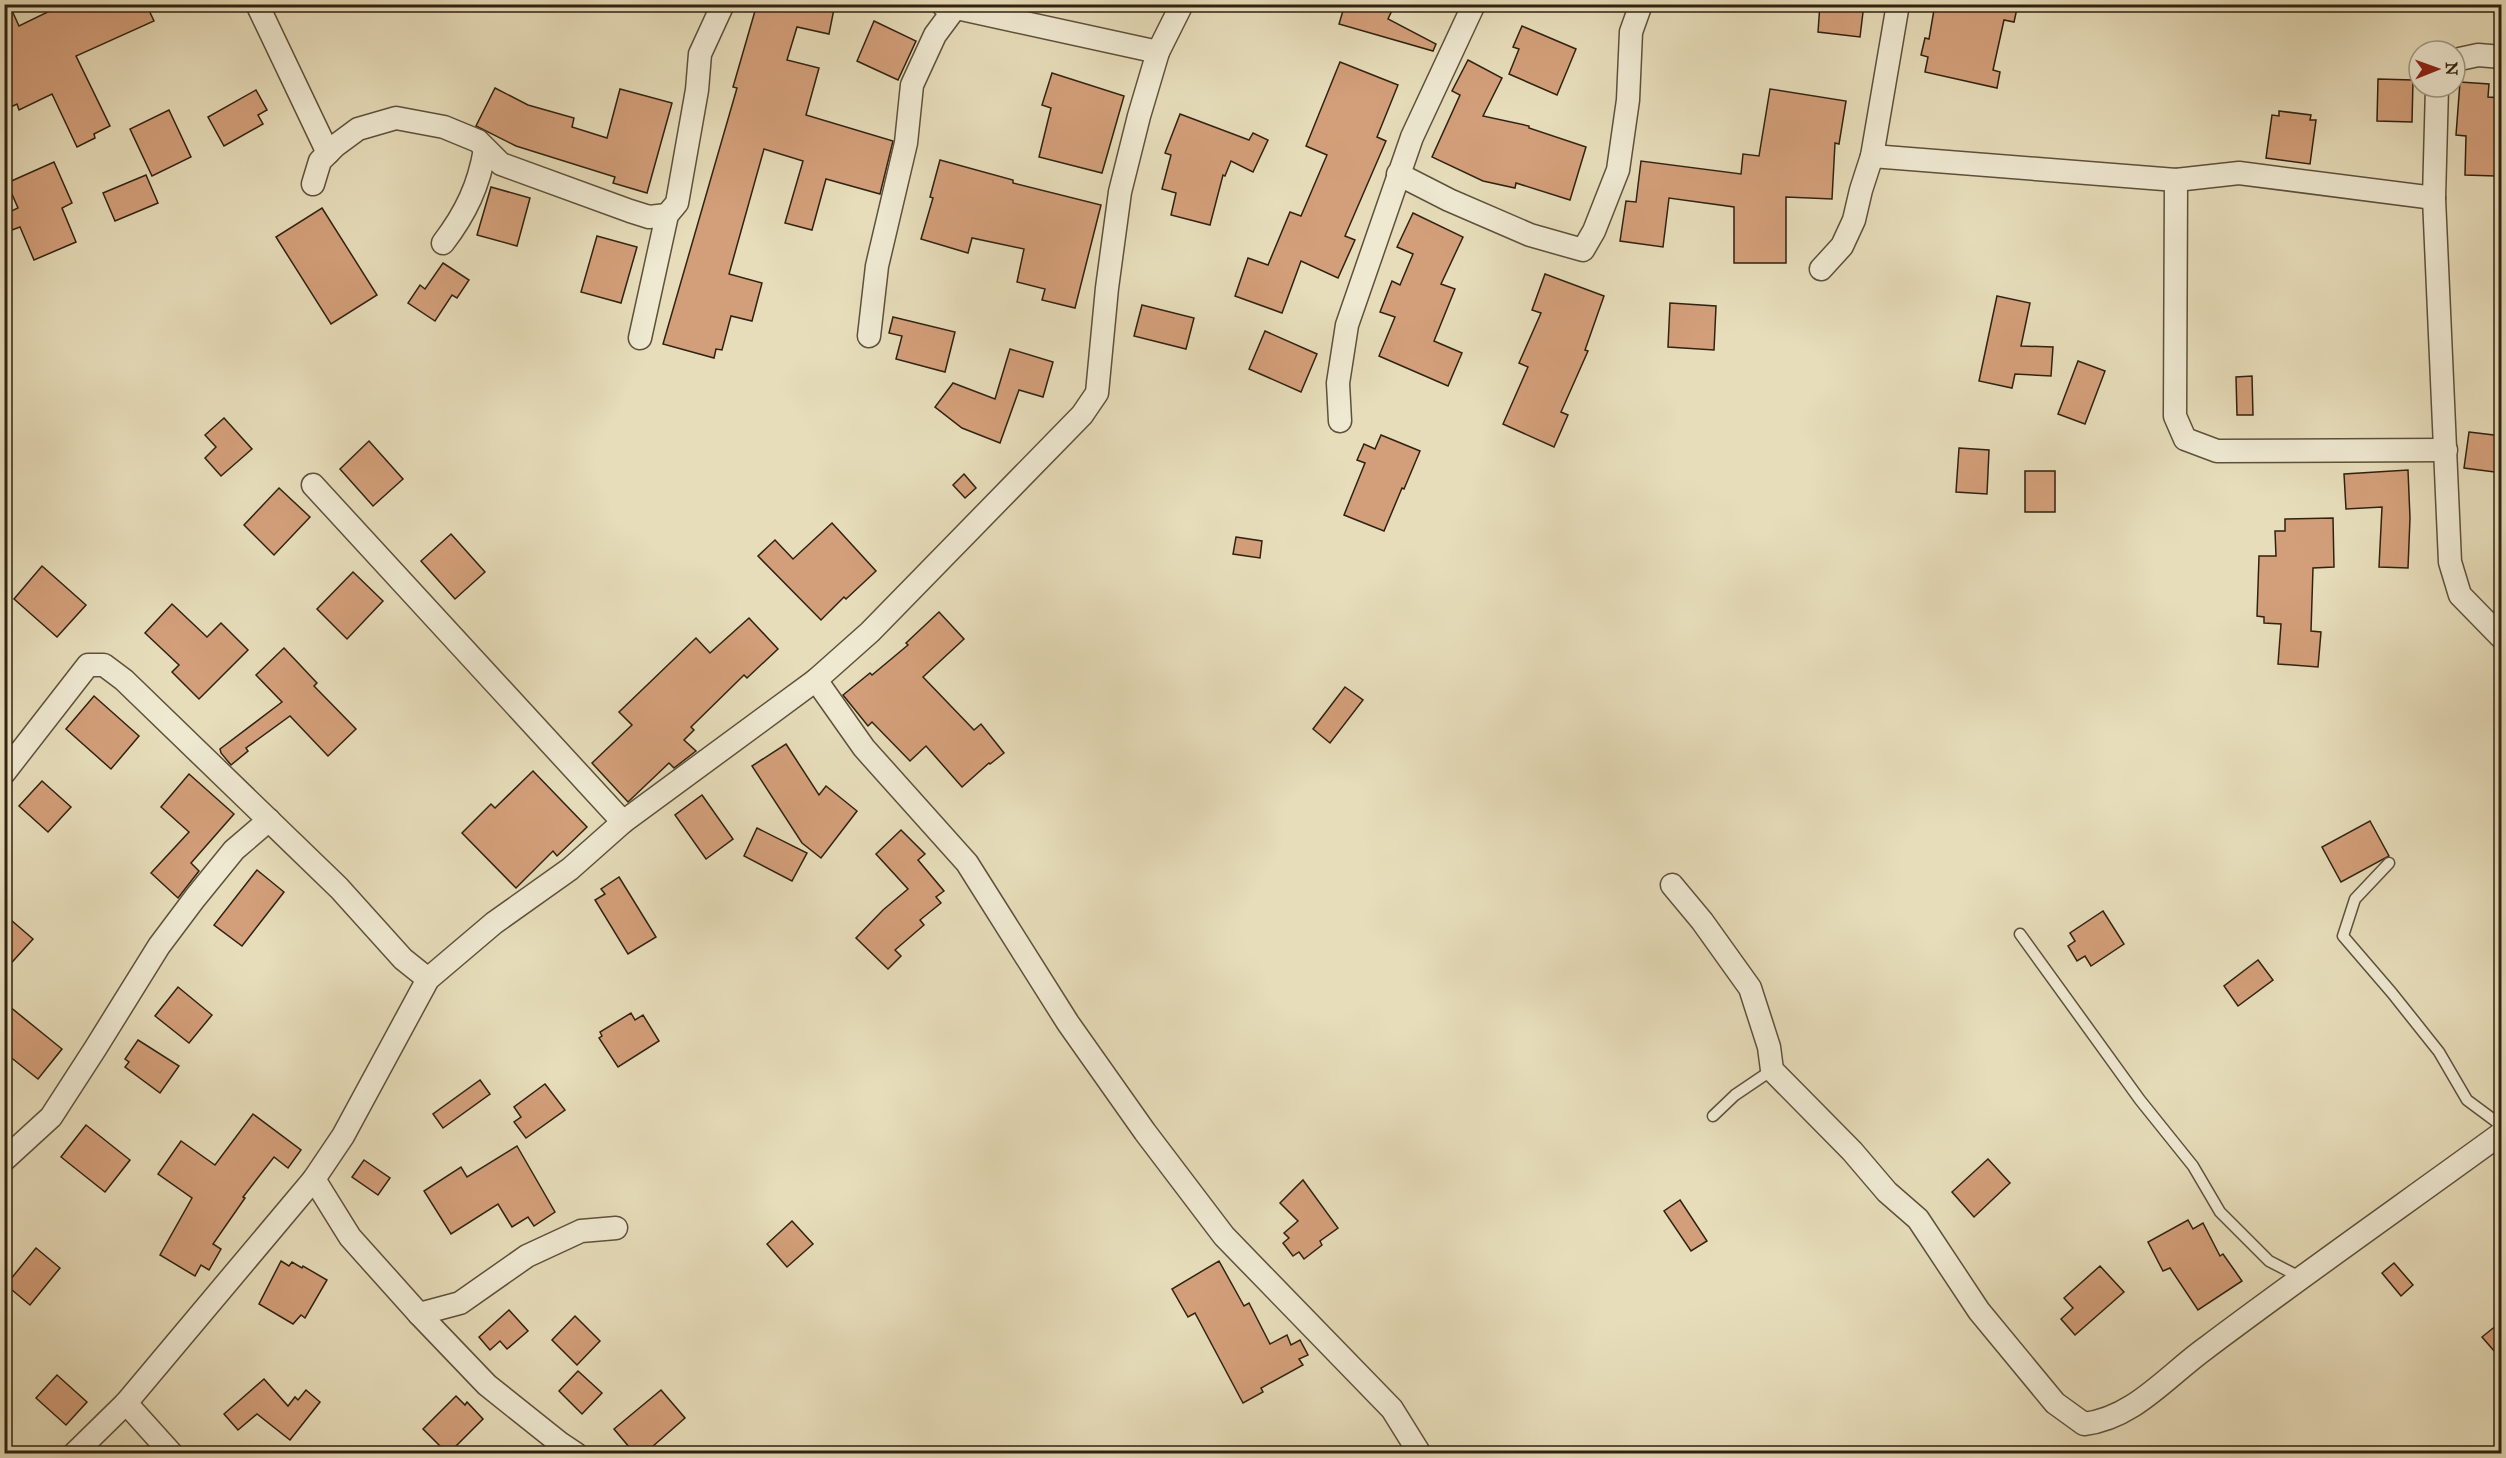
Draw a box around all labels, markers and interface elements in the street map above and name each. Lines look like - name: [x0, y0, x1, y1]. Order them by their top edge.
- north arrow: [2407, 39, 2467, 99]
- text: N: [2442, 62, 2461, 76]

